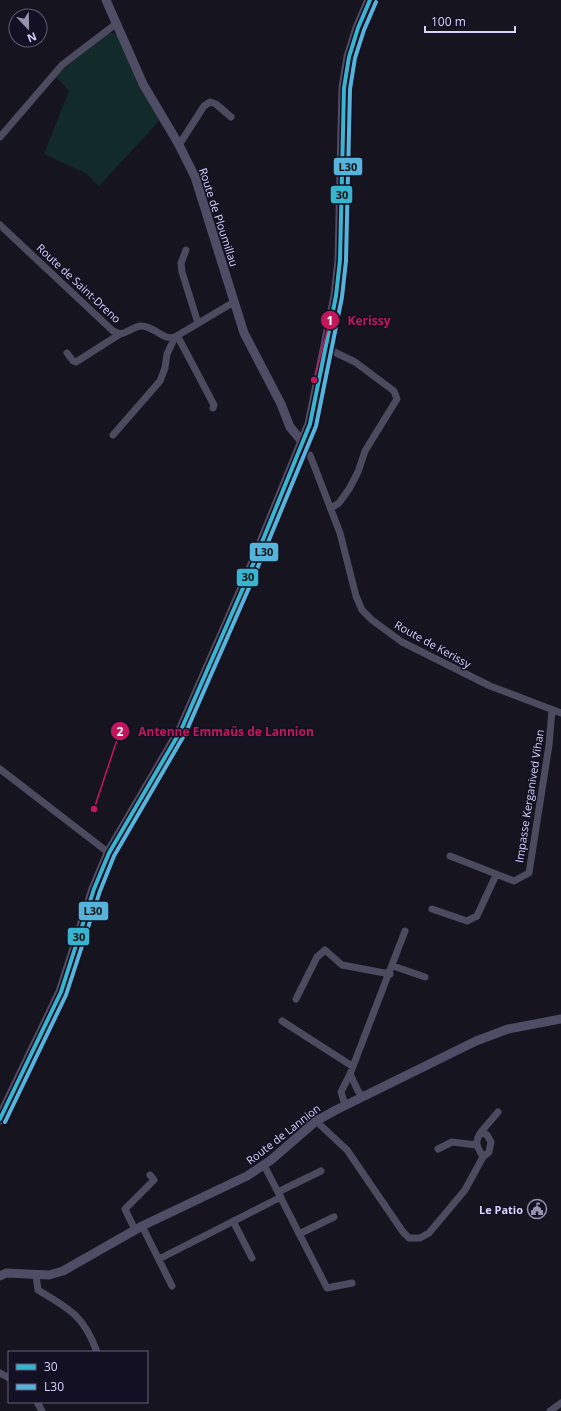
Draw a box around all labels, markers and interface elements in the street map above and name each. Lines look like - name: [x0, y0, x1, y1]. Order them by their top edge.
- north arrow: [8, 8, 48, 48]
- scale bar: [425, 8, 515, 34]
- text: 100 m: [431, 13, 466, 30]
- text: N: [25, 29, 39, 46]
- line badge: L30: [333, 157, 363, 176]
- text: L30: [339, 159, 357, 174]
- street label: Route de Ploumillau: [196, 166, 242, 268]
- line badge: 30: [330, 185, 353, 204]
- text: 30: [336, 187, 348, 202]
- street label: Route de Saint-Dreno: [34, 240, 125, 326]
- callout: Kerissy: [320, 308, 399, 332]
- text: 1: [327, 312, 333, 329]
- text: Kerissy: [348, 312, 391, 329]
- line badge: L30: [249, 542, 279, 562]
- text: L30: [255, 544, 273, 559]
- line badge: 30: [236, 568, 259, 587]
- text: 30: [242, 569, 254, 584]
- street label: Route de Kerissy: [392, 617, 474, 671]
- callout: Antenne Emmaüs de Lannion: [110, 719, 322, 743]
- text: 2: [117, 723, 124, 740]
- text: Antenne Emmaüs de Lannion: [138, 723, 314, 740]
- street label: Impasse Kerganived Vihan: [511, 728, 547, 864]
- line badge: L30: [78, 901, 109, 921]
- text: L30: [84, 903, 102, 918]
- line badge: 30: [67, 927, 90, 946]
- text: 30: [73, 929, 85, 944]
- street label: Route de Lannion: [243, 1100, 323, 1168]
- public building icon: Le Patio: [526, 1198, 548, 1220]
- place label: Le Patio: [479, 1202, 523, 1217]
- legend: [8, 1351, 148, 1403]
- text: 30: [44, 1358, 58, 1375]
- text: L30: [44, 1378, 64, 1395]

